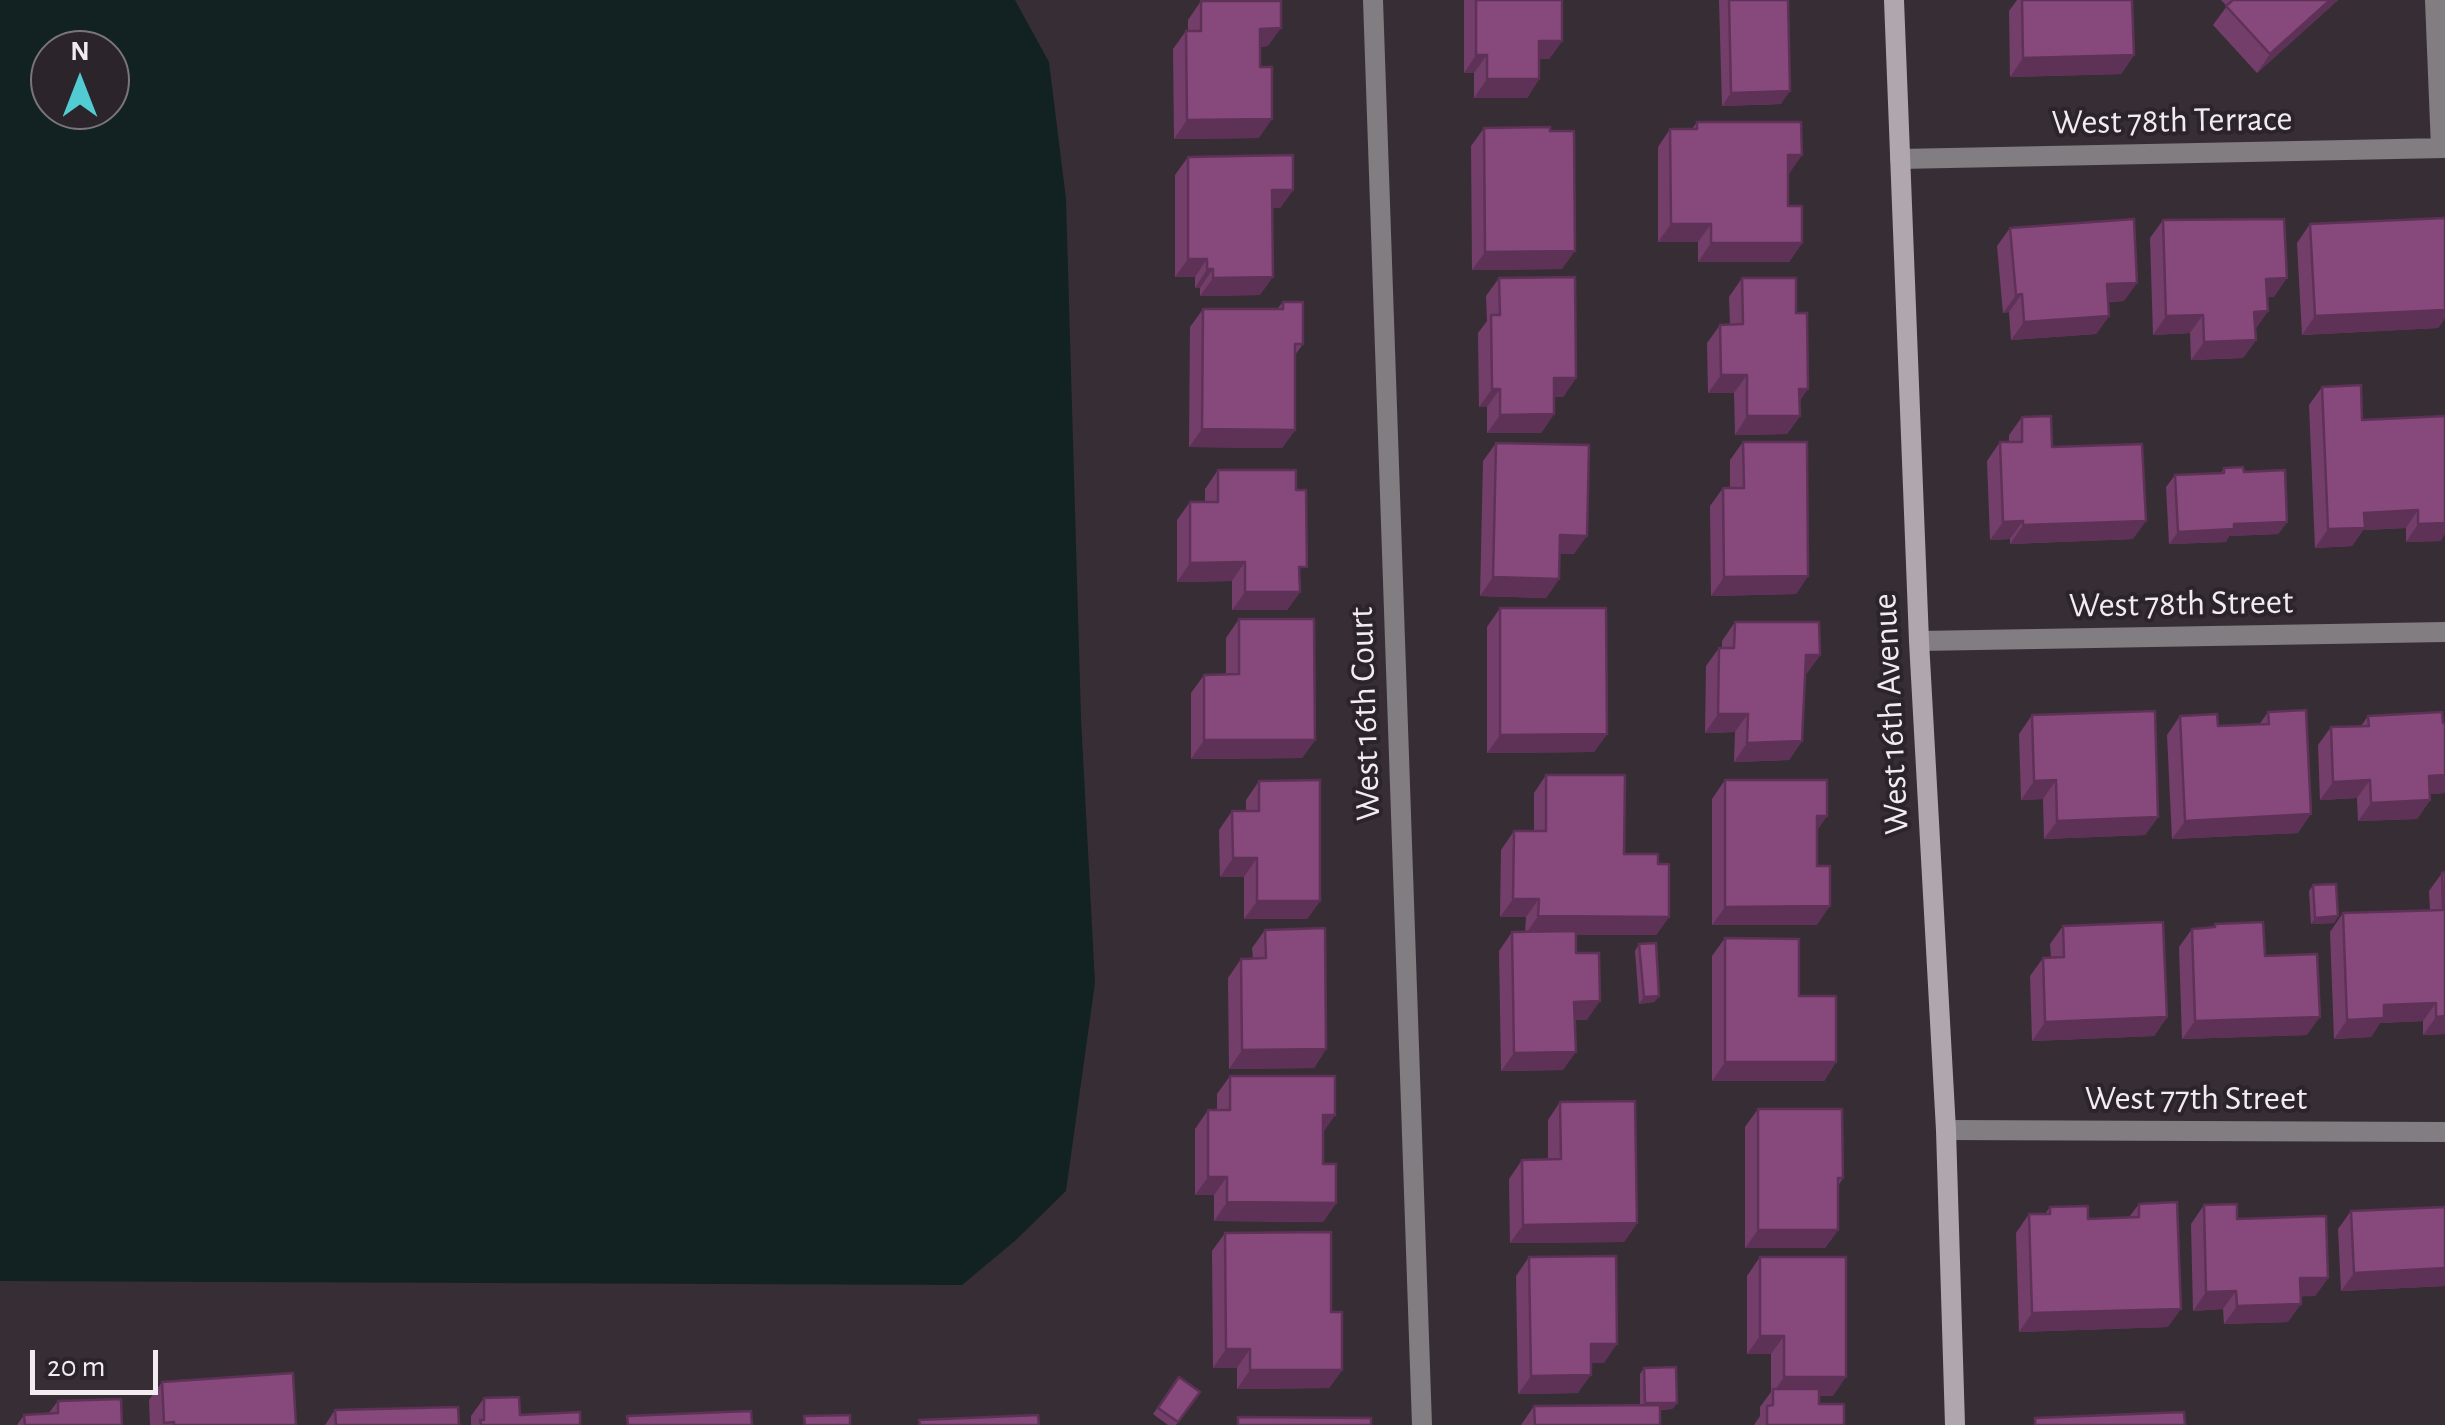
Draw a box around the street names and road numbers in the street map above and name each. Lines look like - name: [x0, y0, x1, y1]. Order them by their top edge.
- street label: West 78th Terrace: [2051, 98, 2293, 144]
- street label: West 78th Street: [2068, 581, 2294, 627]
- street label: West 16th Avenue: [1864, 592, 1918, 836]
- street label: West 16th Court: [1340, 606, 1390, 822]
- street label: West 77th Street: [2085, 1077, 2307, 1119]

